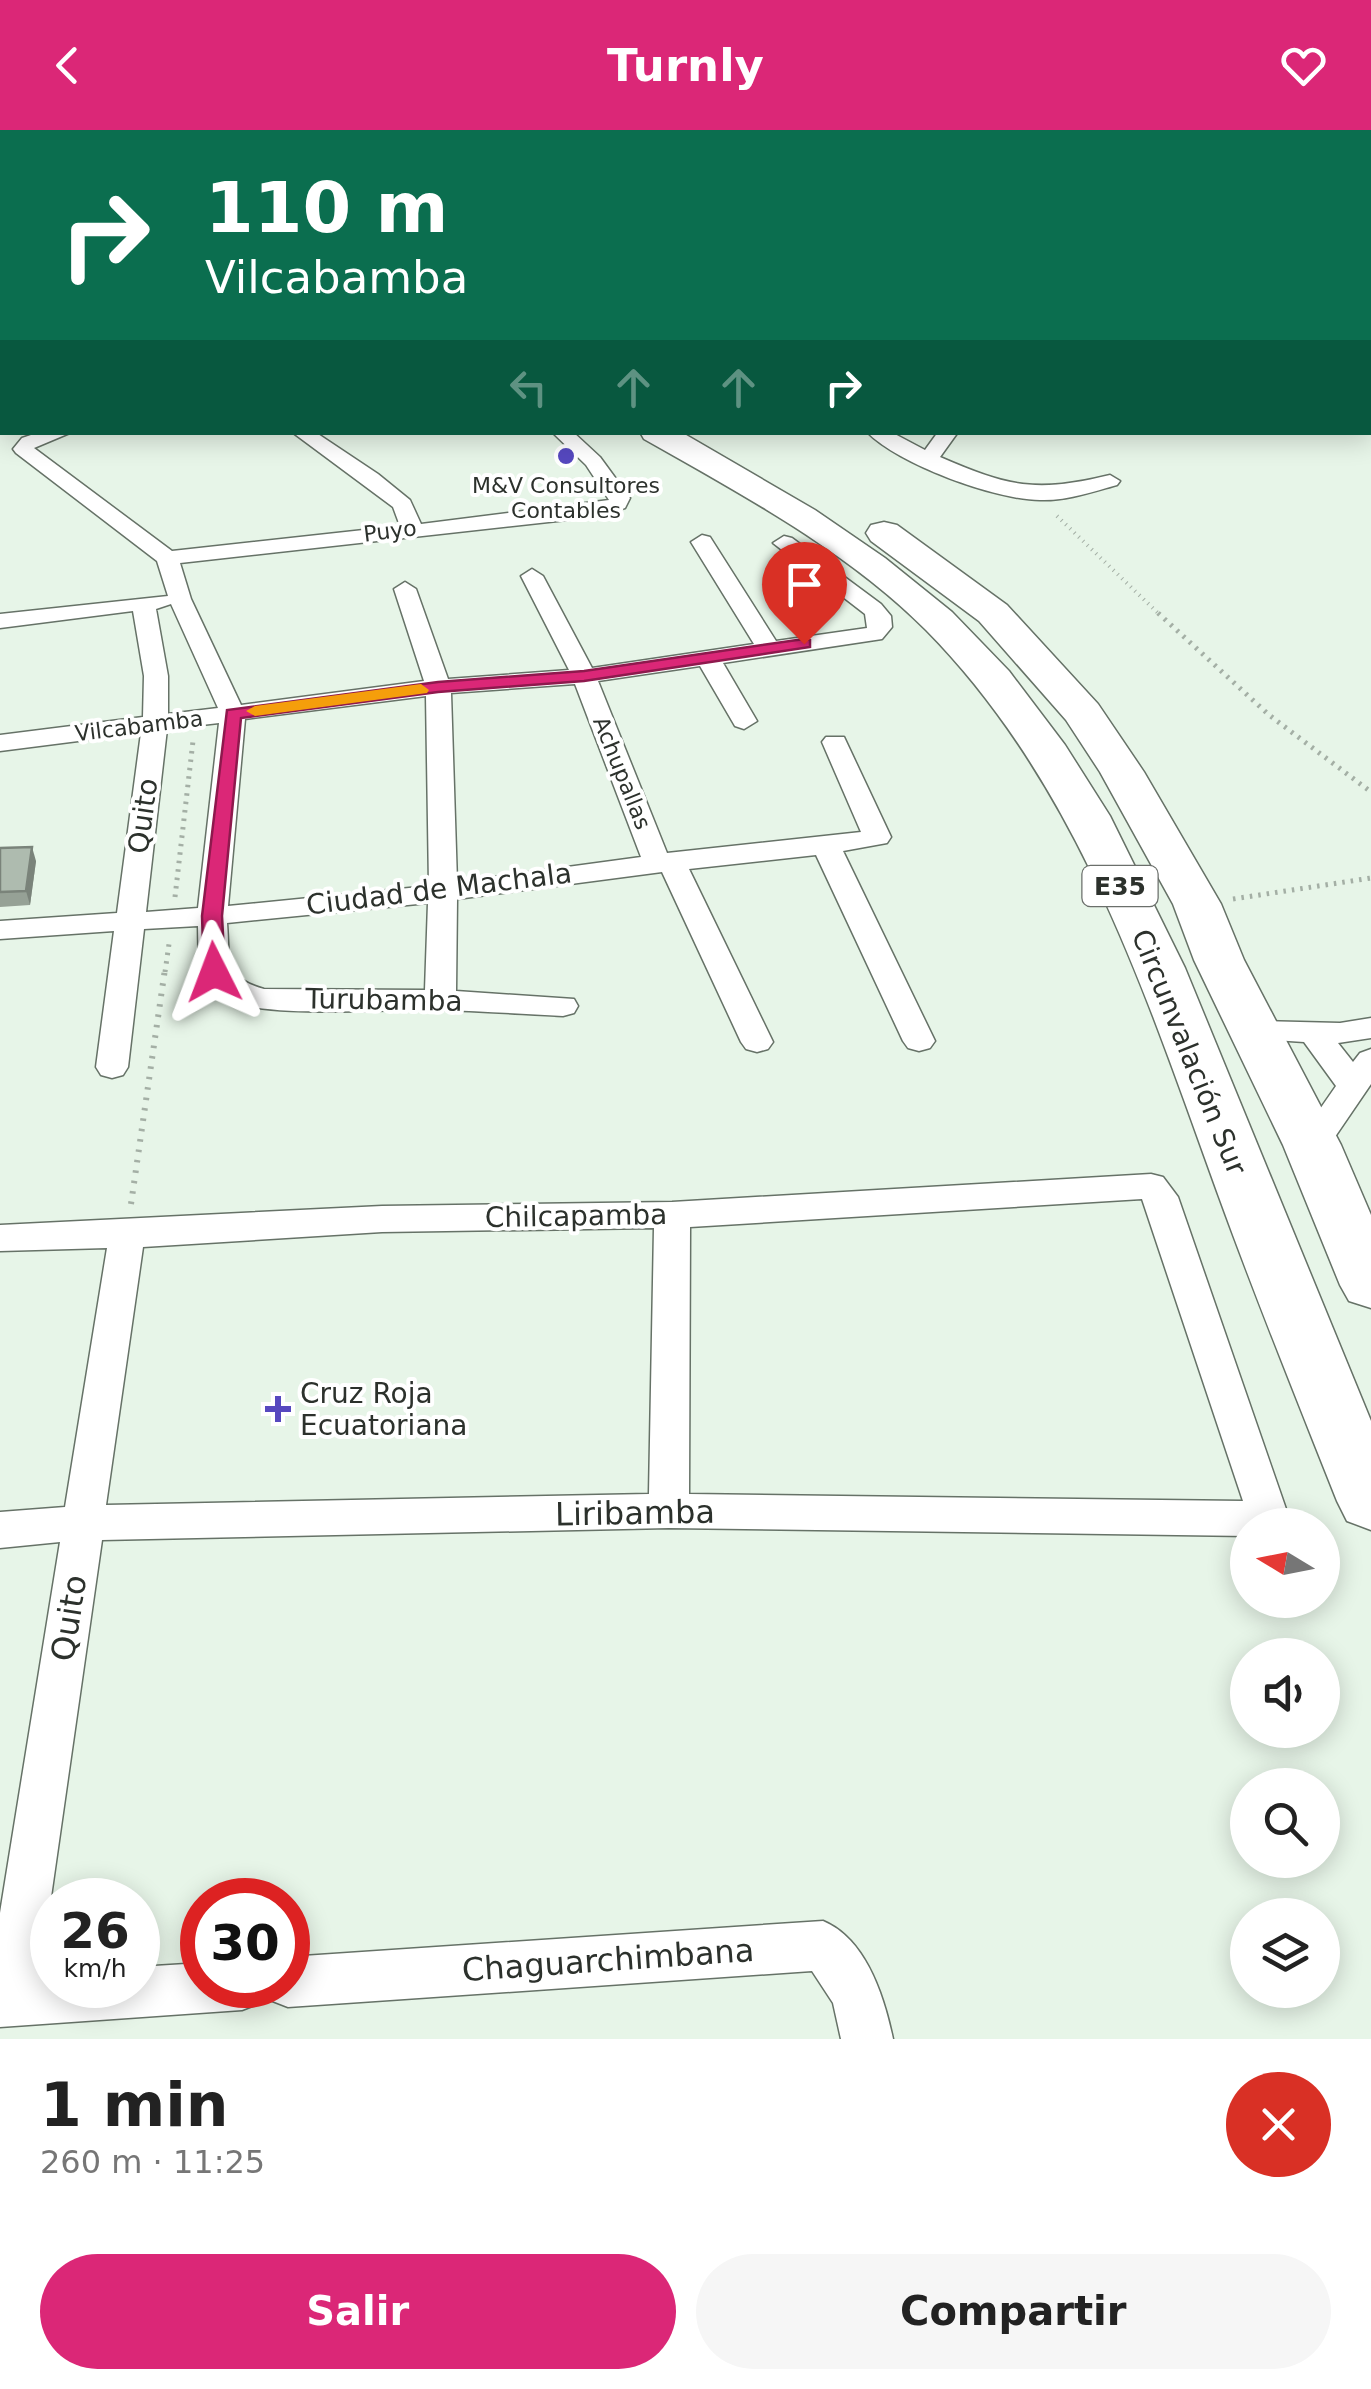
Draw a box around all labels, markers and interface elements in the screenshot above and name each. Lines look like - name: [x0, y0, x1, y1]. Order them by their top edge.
- icon: back: [40, 38, 95, 93]
- icon: heart: [1276, 38, 1331, 93]
- text: Turnly: [607, 39, 764, 92]
- text: 110 m: [205, 167, 448, 249]
- icon: right: [40, 170, 170, 300]
- text: Vilcabamba: [205, 251, 468, 304]
- icon: left: [501, 360, 556, 415]
- icon: ahead: [606, 360, 661, 415]
- icon: ahead: [711, 360, 766, 415]
- icon: right: [816, 360, 871, 415]
- marker: M&V Consultores Contables: [555, 445, 577, 467]
- place label: M&V Consultores Contables: [472, 473, 660, 523]
- street label: Puyo: [362, 515, 418, 547]
- pin: [762, 542, 847, 645]
- icon: arrive: [777, 557, 832, 612]
- street label: Vilcabamba: [74, 706, 204, 746]
- street label: Achupallas: [588, 713, 656, 833]
- street label: Quito: [121, 776, 165, 856]
- street label: Ciudad de Machala: [304, 856, 574, 922]
- road number: E35: [1082, 866, 1158, 906]
- position arrow: [162, 920, 266, 1024]
- street label: Circunvalación Sur: [1125, 924, 1254, 1180]
- street label: Turubamba: [304, 982, 463, 1018]
- street label: Chilcapamba: [484, 1198, 668, 1234]
- place label: Cruz Roja Ecuatoriana: [300, 1377, 467, 1442]
- marker: Cruz Roja Ecuatoriana: [265, 1396, 291, 1422]
- street label: Liribamba: [555, 1493, 715, 1533]
- north arrow: [1230, 1508, 1340, 1618]
- map controls: [1230, 1508, 1340, 2008]
- street label: Quito: [43, 1572, 95, 1664]
- button: sound: [1230, 1638, 1340, 1748]
- button: search: [1230, 1768, 1340, 1878]
- speed limit sign: 30: [180, 1878, 310, 2008]
- button: layers: [1230, 1898, 1340, 2008]
- text: 26: [60, 1902, 130, 1960]
- street label: Chaguarchimbana: [461, 1931, 755, 1989]
- text: km/h: [63, 1954, 127, 1983]
- text: 1 min: [40, 2070, 228, 2140]
- button: close: [1226, 2072, 1331, 2177]
- text: 260 m · 11:25: [40, 2143, 265, 2181]
- button: Salir: [40, 2254, 676, 2369]
- button: Compartir: [696, 2254, 1331, 2369]

